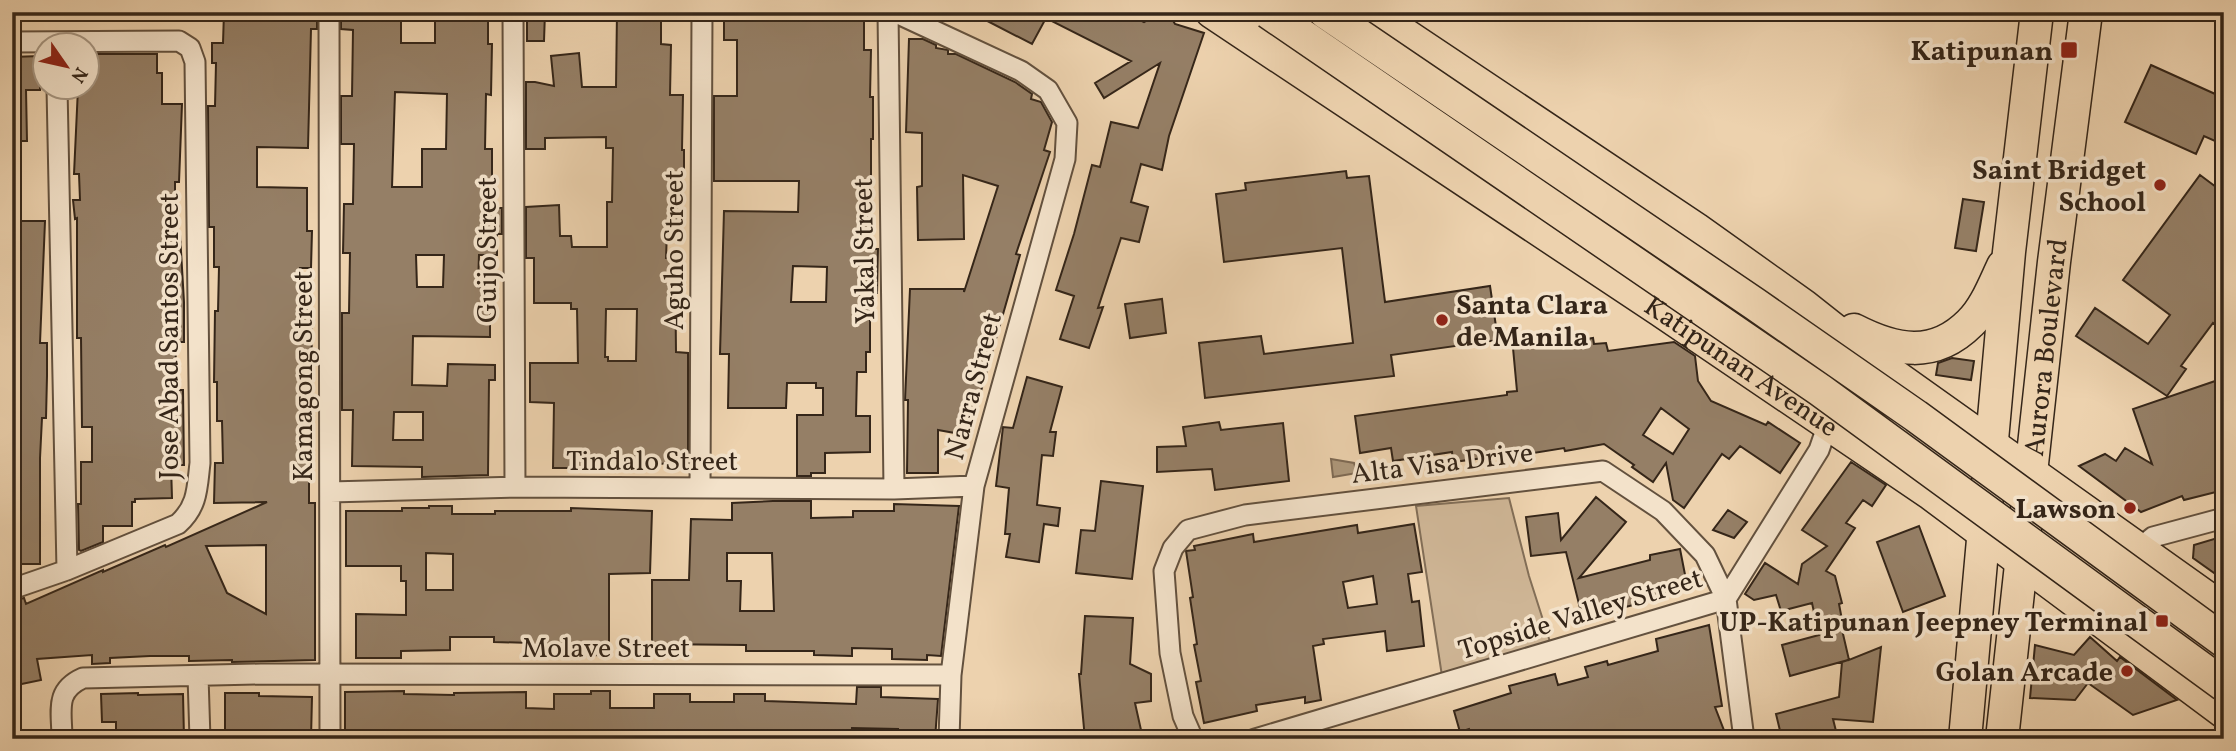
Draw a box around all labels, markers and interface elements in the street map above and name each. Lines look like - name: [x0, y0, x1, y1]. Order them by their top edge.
- north arrow: [32, 32, 102, 102]
- place label: Katipunan: [1910, 33, 2053, 72]
- marker: Katipunan: [2059, 40, 2079, 60]
- text: N: [64, 61, 93, 88]
- place label: Saint Bridget School: [1972, 152, 2146, 223]
- street label: Aguho Street: [656, 170, 695, 330]
- street label: Guijo Street: [469, 177, 508, 323]
- street label: Yakal Street: [845, 177, 886, 324]
- marker: Saint Bridget School: [2152, 177, 2168, 193]
- street label: Jose Abad Santos Street: [151, 193, 190, 479]
- street label: Aurora Boulevard: [2016, 237, 2079, 458]
- street label: Kamagong Street: [285, 271, 324, 481]
- place label: Santa Clara de Manila: [1456, 287, 1608, 358]
- street label: Katipunan Avenue: [1636, 288, 1846, 447]
- street label: Narra Street: [936, 309, 1013, 465]
- marker: Santa Clara de Manila: [1434, 312, 1450, 328]
- street label: Alta Visa Drive: [1349, 434, 1535, 495]
- street label: Tindalo Street: [566, 443, 738, 482]
- place label: Lawson: [2015, 491, 2116, 530]
- marker: Lawson: [2122, 500, 2138, 516]
- street label: Topside Valley Street: [1454, 560, 1708, 671]
- place label: UP-Katipunan Jeepney Terminal: [1719, 604, 2148, 643]
- marker: UP-Katipunan Jeepney Terminal: [2154, 613, 2170, 629]
- street label: Molave Street: [522, 630, 690, 669]
- place label: Golan Arcade: [1936, 654, 2113, 693]
- marker: Golan Arcade: [2119, 663, 2135, 679]

